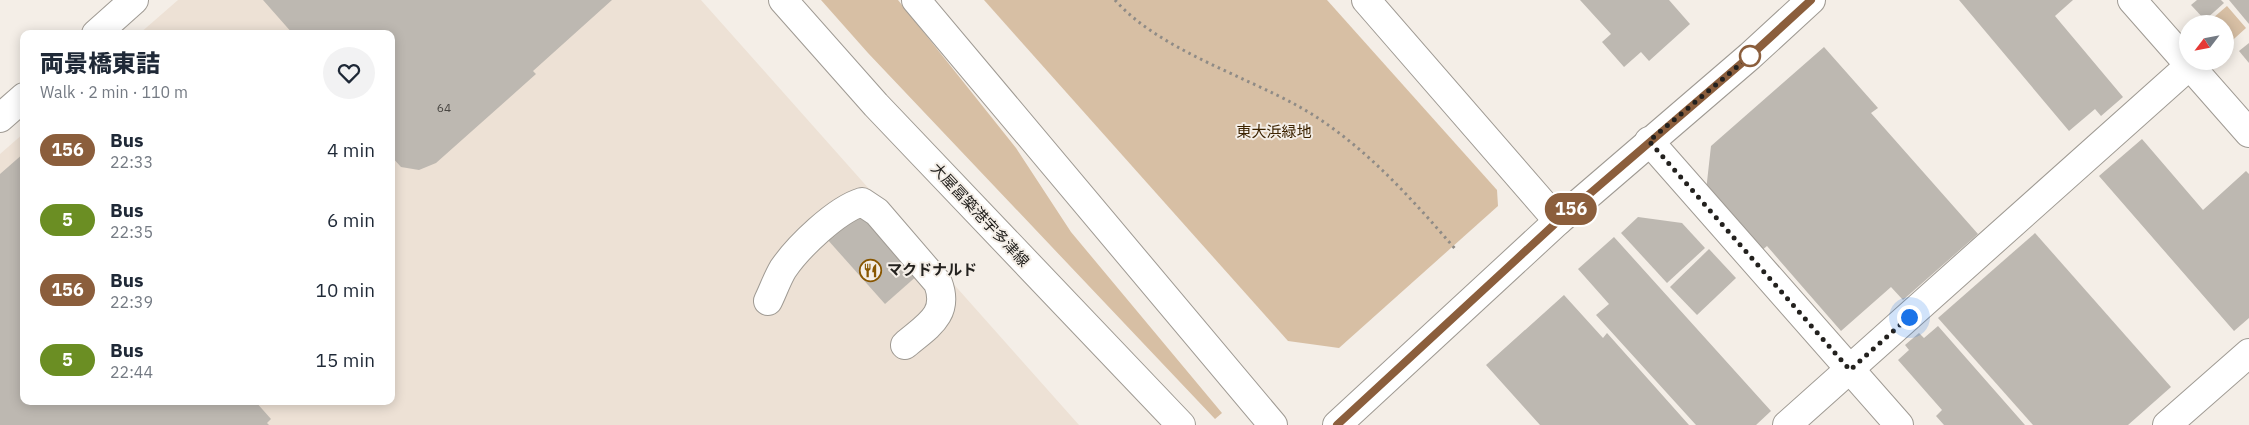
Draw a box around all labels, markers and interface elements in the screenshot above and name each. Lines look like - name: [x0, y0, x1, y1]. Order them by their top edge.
- north arrow: [2179, 15, 2234, 70]
- map controls: [2179, 15, 2234, 70]
- unlabelled marker: [1739, 45, 1761, 67]
- text: 両景橋東詰: [40, 47, 160, 79]
- button: heart: [323, 47, 375, 99]
- text: Walk · 2 min · 110 m: [40, 82, 188, 102]
- house number: 64: [437, 100, 451, 115]
- park label: 東大浜緑地: [1236, 122, 1312, 141]
- text: Bus: [110, 128, 144, 152]
- text: 156: [51, 138, 84, 161]
- text: 4 min: [327, 138, 375, 162]
- text: 22:33: [110, 152, 153, 172]
- street label: 大屋冨築港宇多津線: [927, 159, 1033, 271]
- line badge: 156: [1542, 193, 1600, 225]
- text: 156: [1555, 197, 1587, 220]
- text: Bus: [110, 198, 144, 222]
- text: 5: [62, 208, 73, 231]
- text: 6 min: [327, 208, 375, 232]
- text: 22:35: [110, 222, 153, 242]
- restaurant icon: マクドナルド: [859, 258, 883, 282]
- place label: マクドナルド: [887, 260, 977, 279]
- text: Bus: [110, 268, 144, 292]
- text: 156: [51, 278, 84, 301]
- text: 10 min: [316, 278, 375, 302]
- text: 22:39: [110, 292, 153, 312]
- your location: [1897, 305, 1922, 330]
- text: Bus: [110, 338, 144, 362]
- text: 5: [62, 348, 73, 371]
- text: 15 min: [316, 348, 375, 372]
- text: 22:44: [110, 362, 153, 382]

